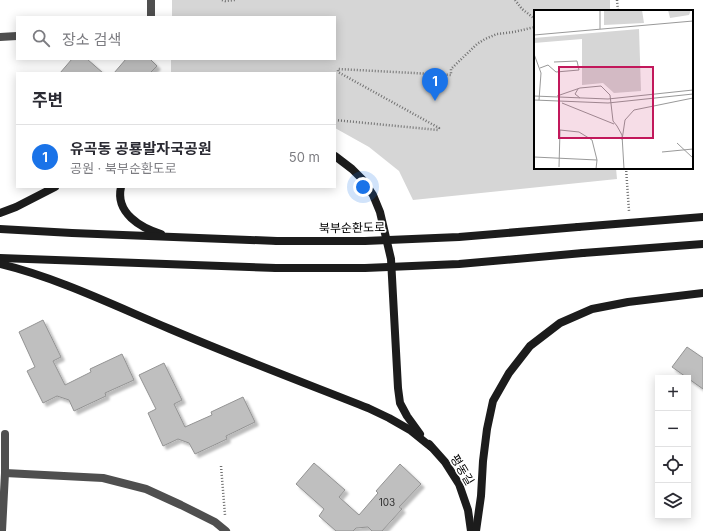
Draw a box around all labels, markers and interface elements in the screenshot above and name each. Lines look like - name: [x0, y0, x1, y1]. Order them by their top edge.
- inset map: [534, 10, 693, 169]
- search box: [16, 16, 336, 60]
- icon: search: [30, 27, 52, 49]
- text: 장소 검색: [62, 30, 121, 49]
- pin: 1: [422, 68, 448, 101]
- text: 주변: [32, 90, 63, 110]
- text: 유곡동 공룡발자국공원: [70, 139, 212, 158]
- text: 1: [42, 149, 48, 165]
- text: 50 m: [289, 149, 320, 165]
- text: 공원 · 북부순환도로: [70, 160, 177, 176]
- your location: [353, 177, 373, 197]
- street label: 북부순환도로: [319, 219, 385, 236]
- map controls: [655, 375, 691, 519]
- button: +: [655, 375, 691, 411]
- button: −: [655, 411, 691, 447]
- button: locate: [655, 447, 691, 483]
- street label: 평동길: [447, 452, 477, 488]
- button: layers: [655, 483, 691, 519]
- house number: 103: [379, 496, 395, 508]

